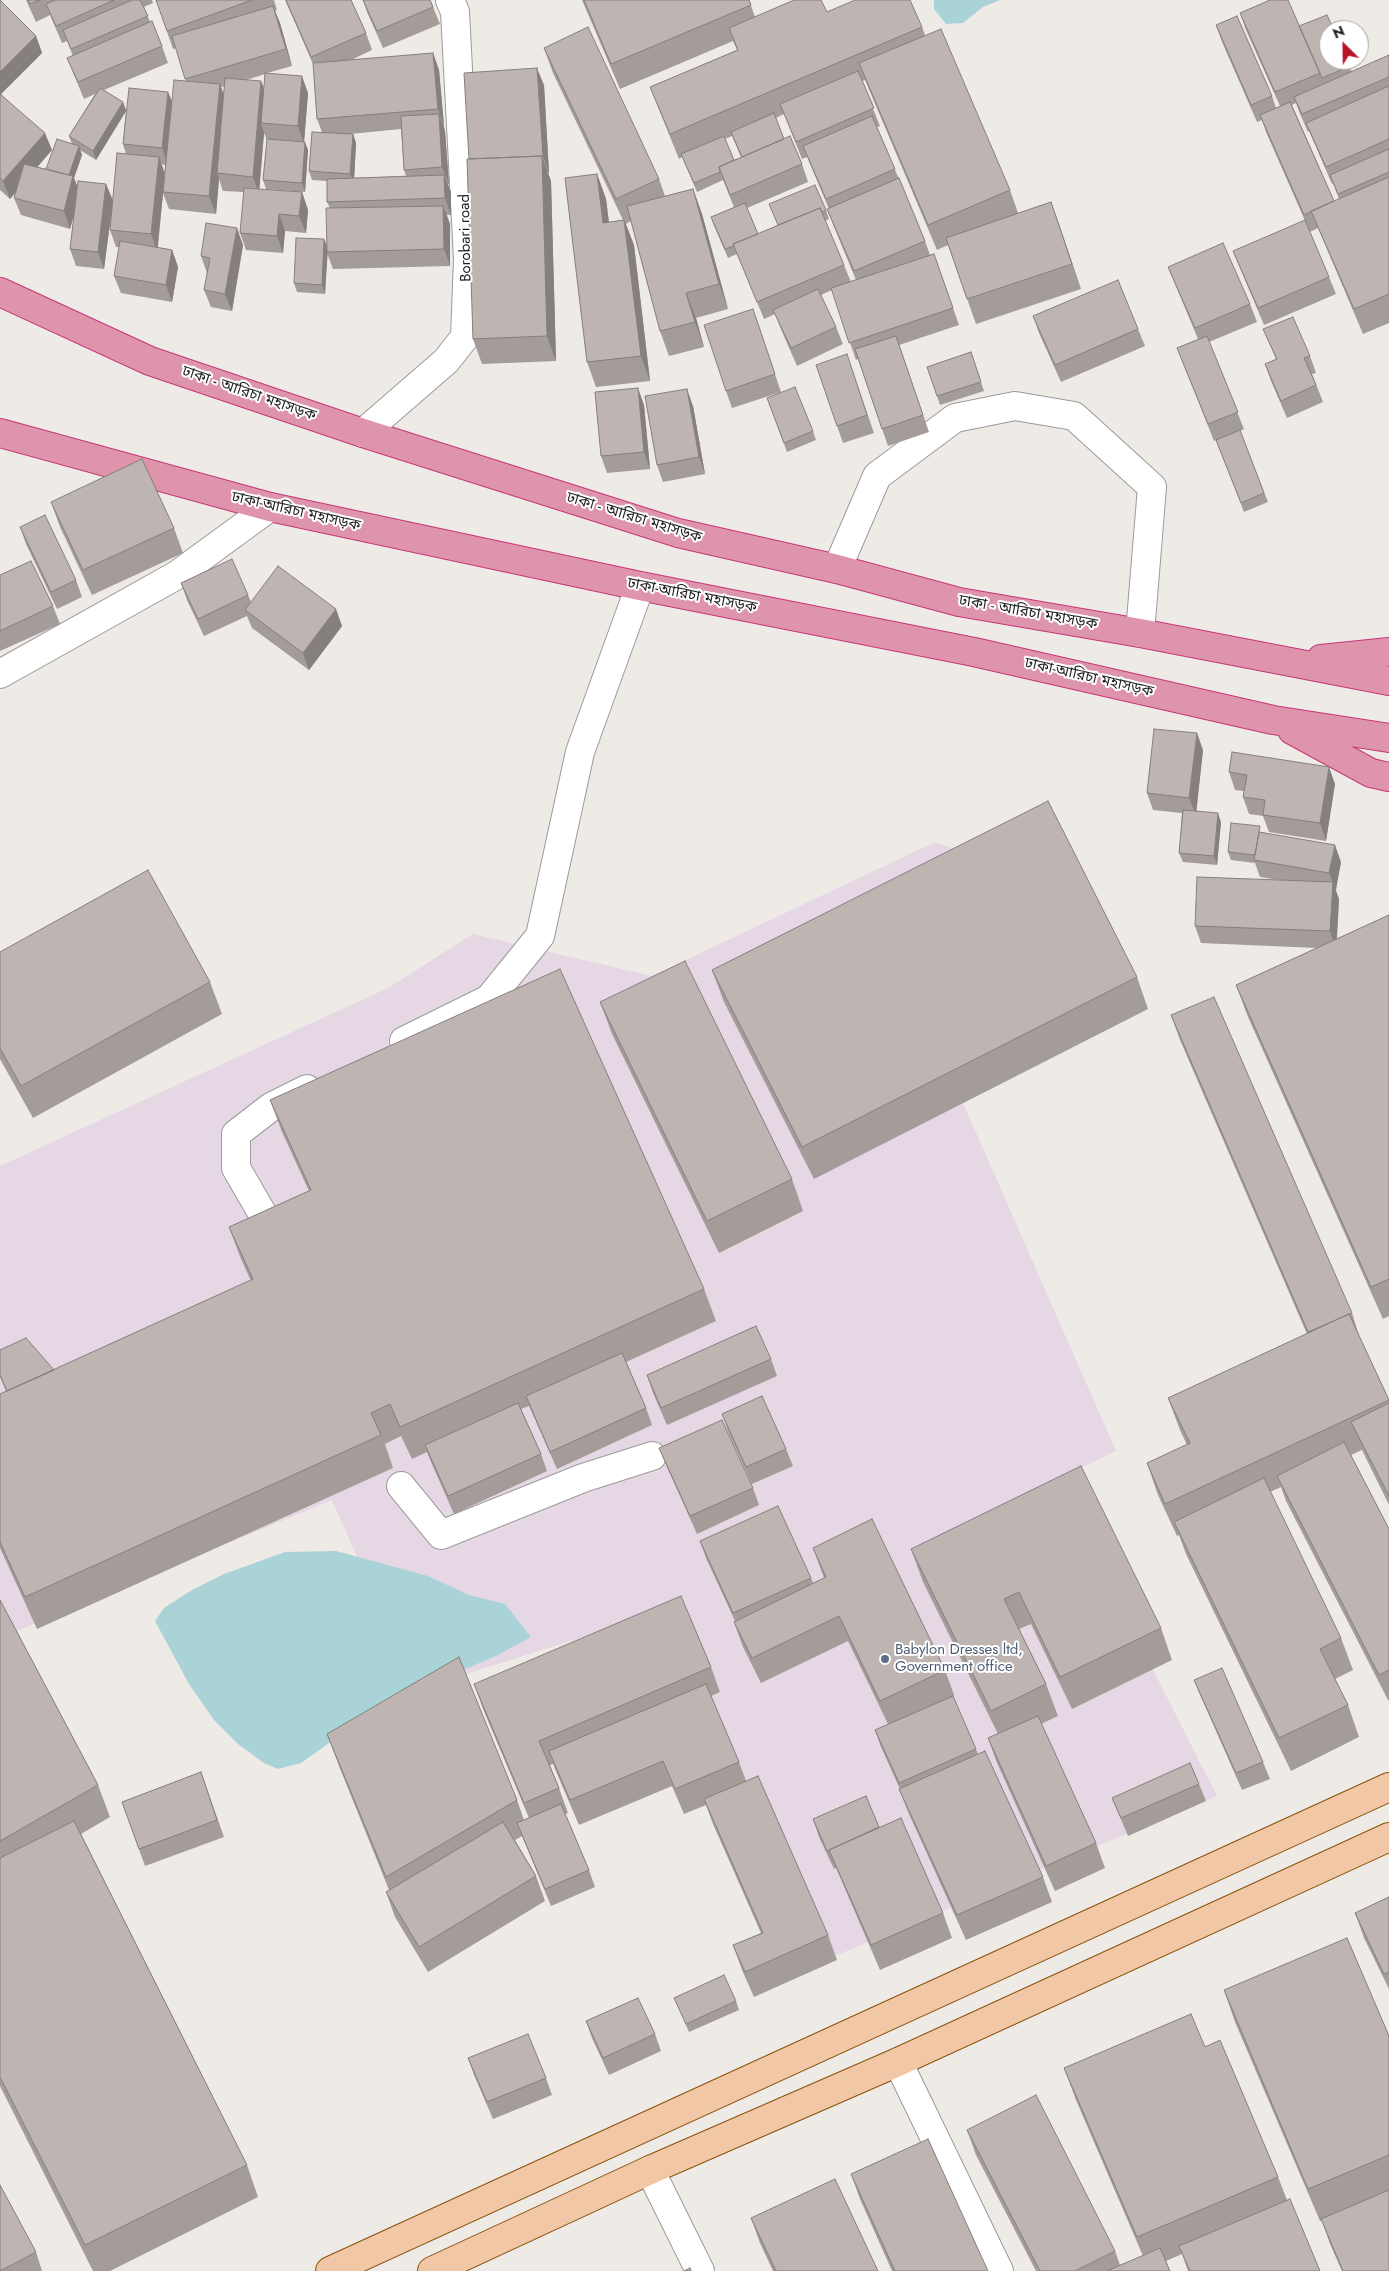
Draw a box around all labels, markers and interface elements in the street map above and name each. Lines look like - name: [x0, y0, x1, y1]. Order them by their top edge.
- north arrow: [1319, 20, 1369, 70]
- text: N: [1330, 21, 1348, 43]
- street label: Borobari road: [456, 194, 476, 282]
- street label: ঢাকা - আরিচা মহাসড়ক: [180, 363, 318, 425]
- street label: ঢাকা-আরিচা মহাসড়ক: [230, 488, 362, 536]
- street label: ঢাকা - আরিচা মহাসড়ক: [564, 489, 704, 547]
- street label: ঢাকা-আরিচা মহাসড়ক: [626, 575, 758, 617]
- street label: ঢাকা - আরিচা মহাসড়ক: [957, 592, 1099, 634]
- street label: ঢাকা-আরিচা মহাসড়ক: [1023, 654, 1155, 702]
- place label: Babylon Dresses ltd, Government office: [895, 1641, 1023, 1676]
- marker: Babylon Dresses ltd, Government office: [879, 1653, 891, 1665]

